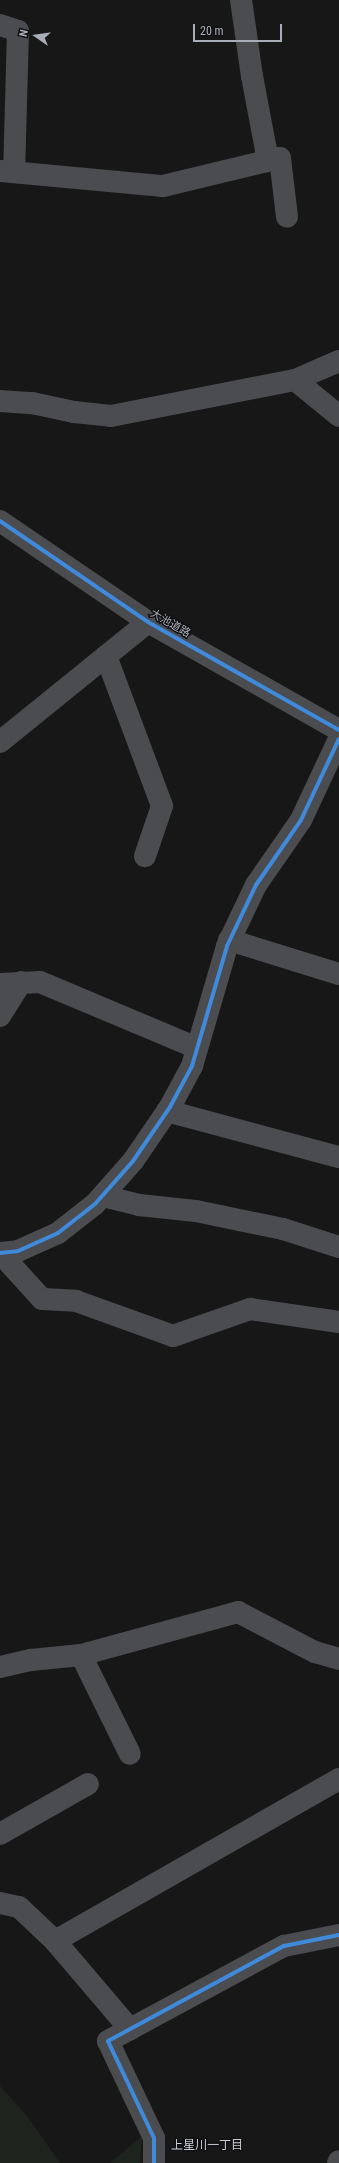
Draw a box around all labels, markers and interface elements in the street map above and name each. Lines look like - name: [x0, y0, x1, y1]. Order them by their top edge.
- north arrow: [16, 16, 56, 56]
- scale bar: [195, 16, 284, 42]
- text: 20 m: [200, 24, 224, 38]
- text: N: [17, 28, 31, 38]
- street label: 大池道路: [148, 607, 192, 641]
- district label: 上星川一丁目: [171, 2139, 243, 2153]

